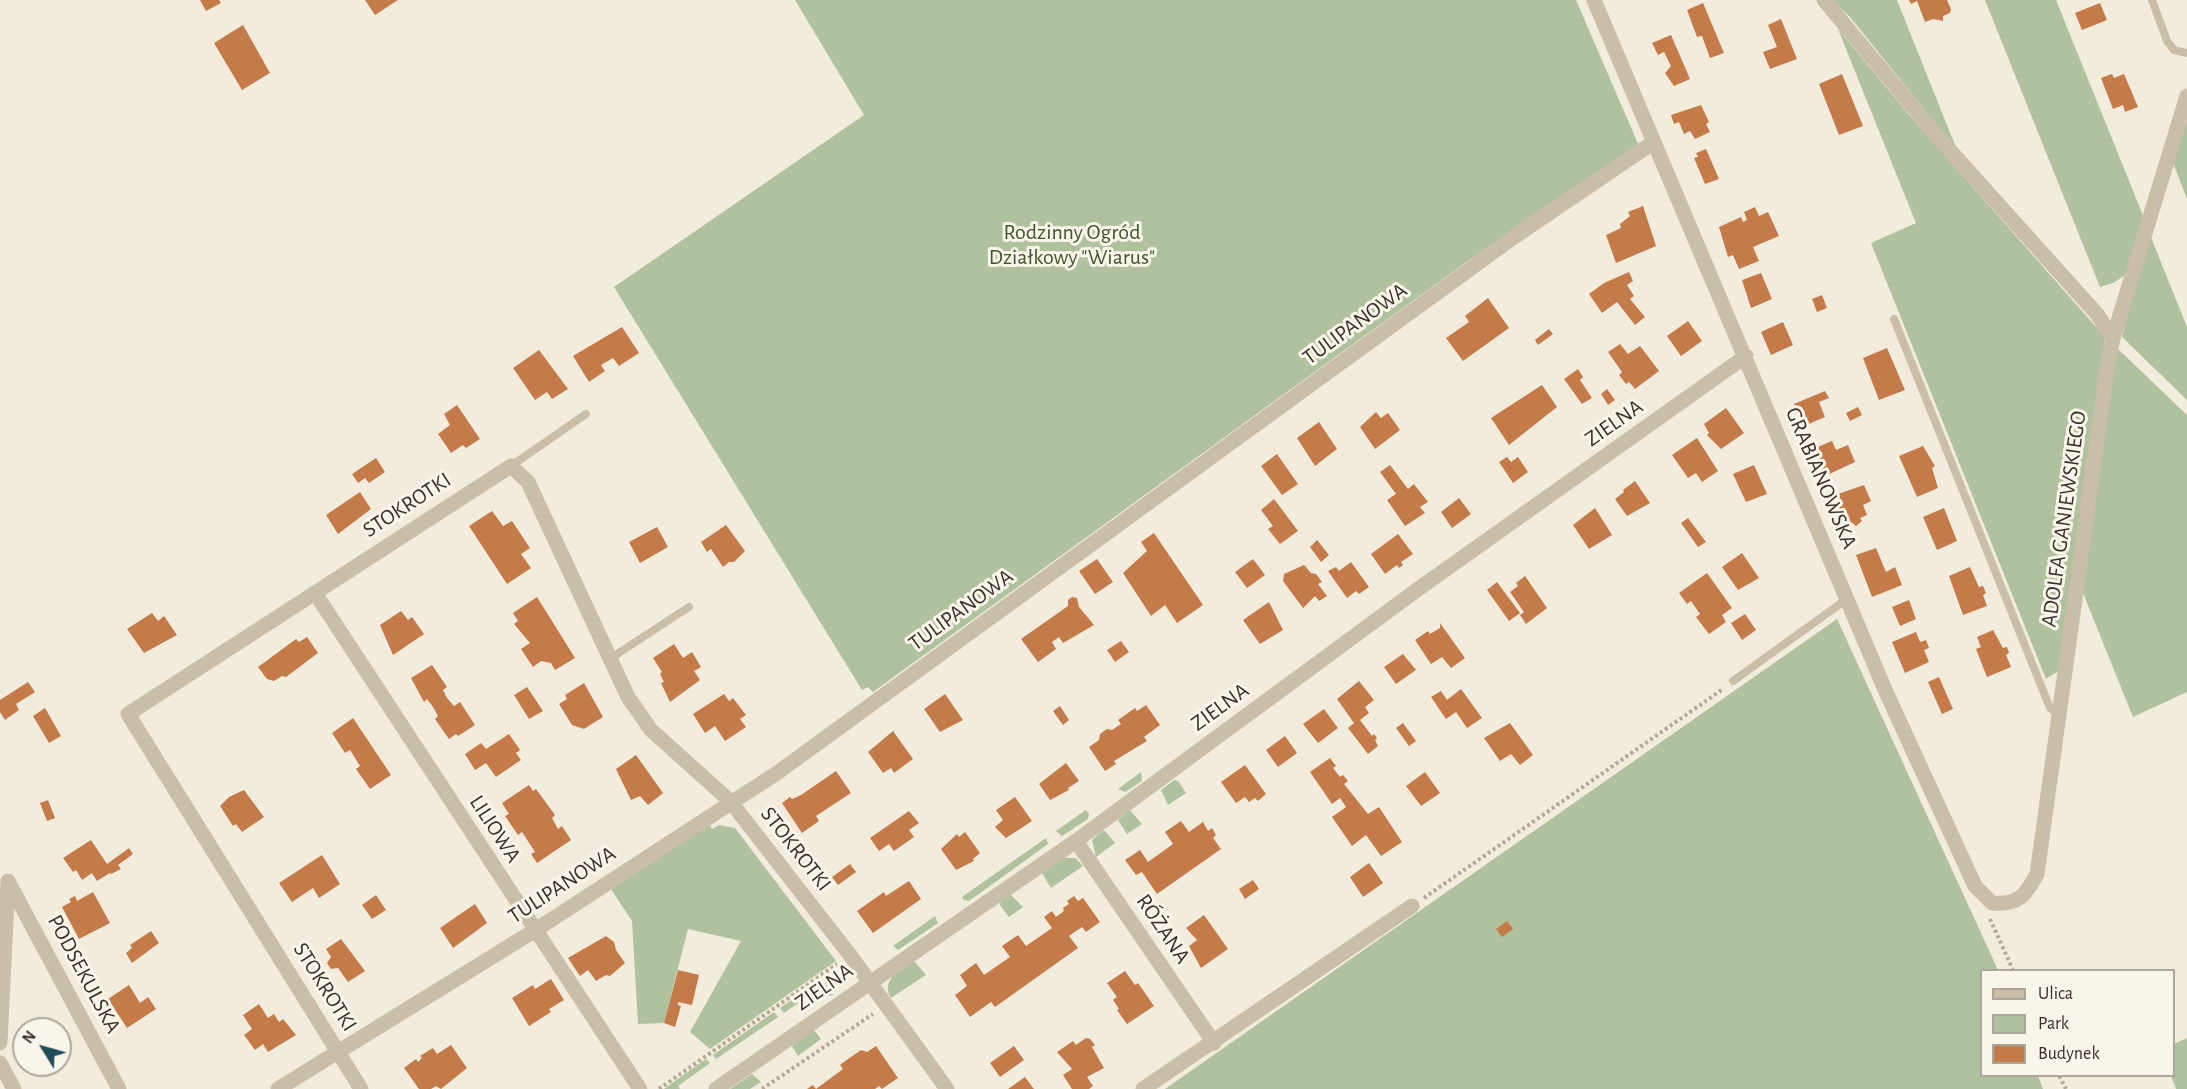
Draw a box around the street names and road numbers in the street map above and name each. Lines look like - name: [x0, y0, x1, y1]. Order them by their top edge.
- street label: TULIPANOWA: [1298, 277, 1412, 371]
- street label: ZIELNA: [1580, 394, 1648, 452]
- street label: GRABIANOWSKA: [1779, 403, 1863, 553]
- street label: ADOLFA GANIEWSKIEGO: [2036, 409, 2092, 629]
- street label: STOKROTKI: [358, 467, 456, 543]
- street label: TULIPANOWA: [904, 563, 1018, 657]
- street label: ZIELNA: [1186, 677, 1254, 737]
- street label: LILIOWA: [463, 790, 527, 868]
- street label: STOKROTKI: [755, 802, 837, 896]
- street label: TULIPANOWA: [503, 840, 621, 930]
- street label: RÓŻANA: [1130, 889, 1196, 969]
- street label: PODSEKULSKA: [42, 910, 126, 1038]
- street label: STOKROTKI: [287, 938, 363, 1036]
- street label: ZIELNA: [790, 958, 858, 1016]

